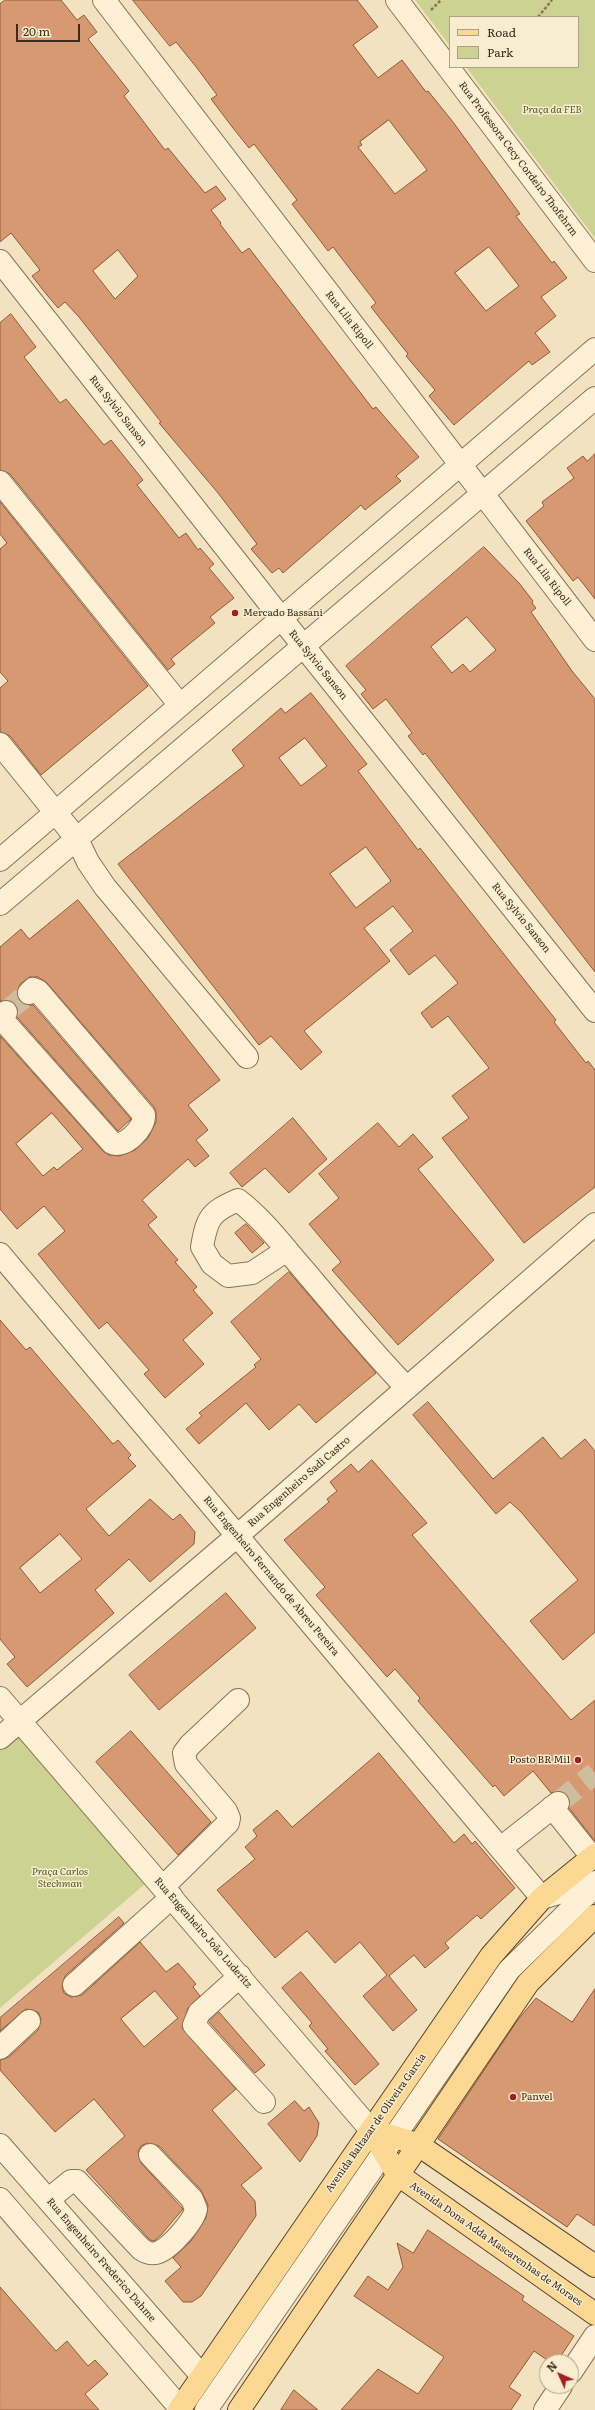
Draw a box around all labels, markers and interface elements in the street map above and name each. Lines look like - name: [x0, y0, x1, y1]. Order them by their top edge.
- scale bar: [18, 16, 82, 42]
- legend: [449, 16, 579, 68]
- text: 20 m: [23, 22, 50, 40]
- text: Road: [487, 23, 516, 41]
- text: Park: [487, 43, 513, 61]
- street label: Rua Professora Cecy Cordeiro Thofehrm: [456, 80, 580, 238]
- park label: Praça da FEB: [523, 104, 581, 116]
- street label: Rua Lila Ripoll: [323, 289, 375, 351]
- street label: Rua Sylvio Sanson: [87, 373, 149, 449]
- street label: Rua Lila Ripoll: [521, 546, 573, 608]
- place label: Mercado Bassani: [243, 607, 323, 619]
- marker: Mercado Bassani: [230, 608, 240, 618]
- street label: Rua Sylvio Sanson: [286, 628, 350, 702]
- street label: Rua Sylvio Sanson: [489, 881, 553, 955]
- street label: Rua Engenheiro Sadi Castro: [245, 1434, 353, 1530]
- street label: Rua Engenheiro Fernando de Abreu Pereira: [201, 1494, 341, 1658]
- place label: Posto BR Mil: [510, 1754, 570, 1766]
- marker: Posto BR Mil: [573, 1755, 583, 1765]
- park label: Praça Carlos Stechman: [32, 1866, 88, 1890]
- street label: Rua Engenheiro João Luderitz: [152, 1875, 254, 1991]
- street label: Avenida Baltazar de Oliveira Garcia: [323, 2051, 429, 2195]
- place label: Panvel: [521, 2091, 553, 2103]
- marker: Panvel: [508, 2092, 518, 2102]
- street label: Avenida Dona Adda Mascarenhas de Moraes: [407, 2179, 585, 2309]
- street label: Rua Engenheiro Frederico Dahme: [44, 2196, 158, 2324]
- north arrow: [539, 2354, 579, 2394]
- text: N: [542, 2357, 560, 2375]

